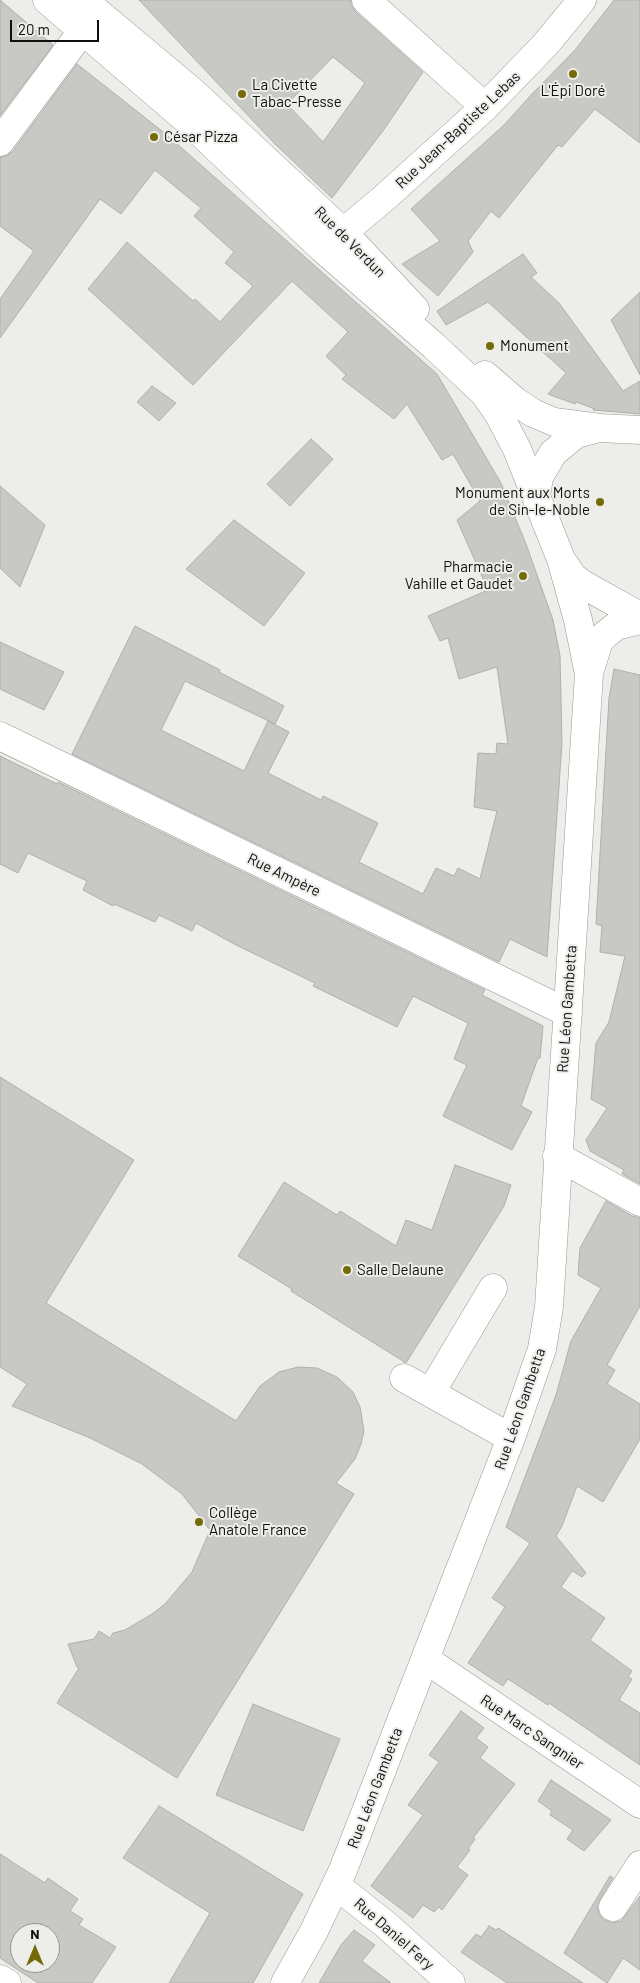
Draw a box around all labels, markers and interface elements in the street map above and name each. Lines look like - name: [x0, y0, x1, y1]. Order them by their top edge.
- scale bar: [12, 10, 101, 42]
- text: 20 m: [18, 20, 50, 38]
- street label: Rue Jean-Baptiste Lebas: [392, 68, 524, 192]
- marker: L'Épi Doré: [567, 68, 579, 80]
- place label: La Civette Tabac-Presse: [252, 76, 342, 111]
- place label: L'Épi Doré: [541, 82, 605, 100]
- marker: La Civette Tabac-Presse: [236, 88, 248, 100]
- place label: César Pizza: [164, 128, 238, 146]
- marker: César Pizza: [148, 131, 160, 143]
- street label: Rue de Verdun: [311, 203, 389, 281]
- place label: Monument: [500, 337, 569, 355]
- marker: Monument: [484, 340, 496, 352]
- place label: Monument aux Morts de Sin-le-Noble: [455, 484, 590, 519]
- marker: Monument aux Morts de Sin-le-Noble: [594, 496, 606, 508]
- place label: Pharmacie Vahille et Gaudet: [405, 558, 513, 593]
- marker: Pharmacie Vahille et Gaudet: [517, 570, 529, 582]
- street label: Rue Ampère: [244, 850, 324, 900]
- street label: Rue Léon Gambetta: [554, 945, 580, 1073]
- place label: Salle Delaune: [357, 1261, 444, 1279]
- marker: Salle Delaune: [341, 1264, 353, 1276]
- street label: Rue Léon Gambetta: [491, 1346, 549, 1472]
- place label: Collège Anatole France: [209, 1504, 307, 1539]
- marker: Collège Anatole France: [193, 1516, 205, 1528]
- street label: Rue Marc Sangnier: [477, 1691, 587, 1773]
- street label: Rue Léon Gambetta: [344, 1725, 406, 1851]
- street label: Rue Daniel Fery: [350, 1894, 438, 1974]
- north arrow: [10, 1923, 60, 1973]
- text: N: [30, 1925, 40, 1942]

